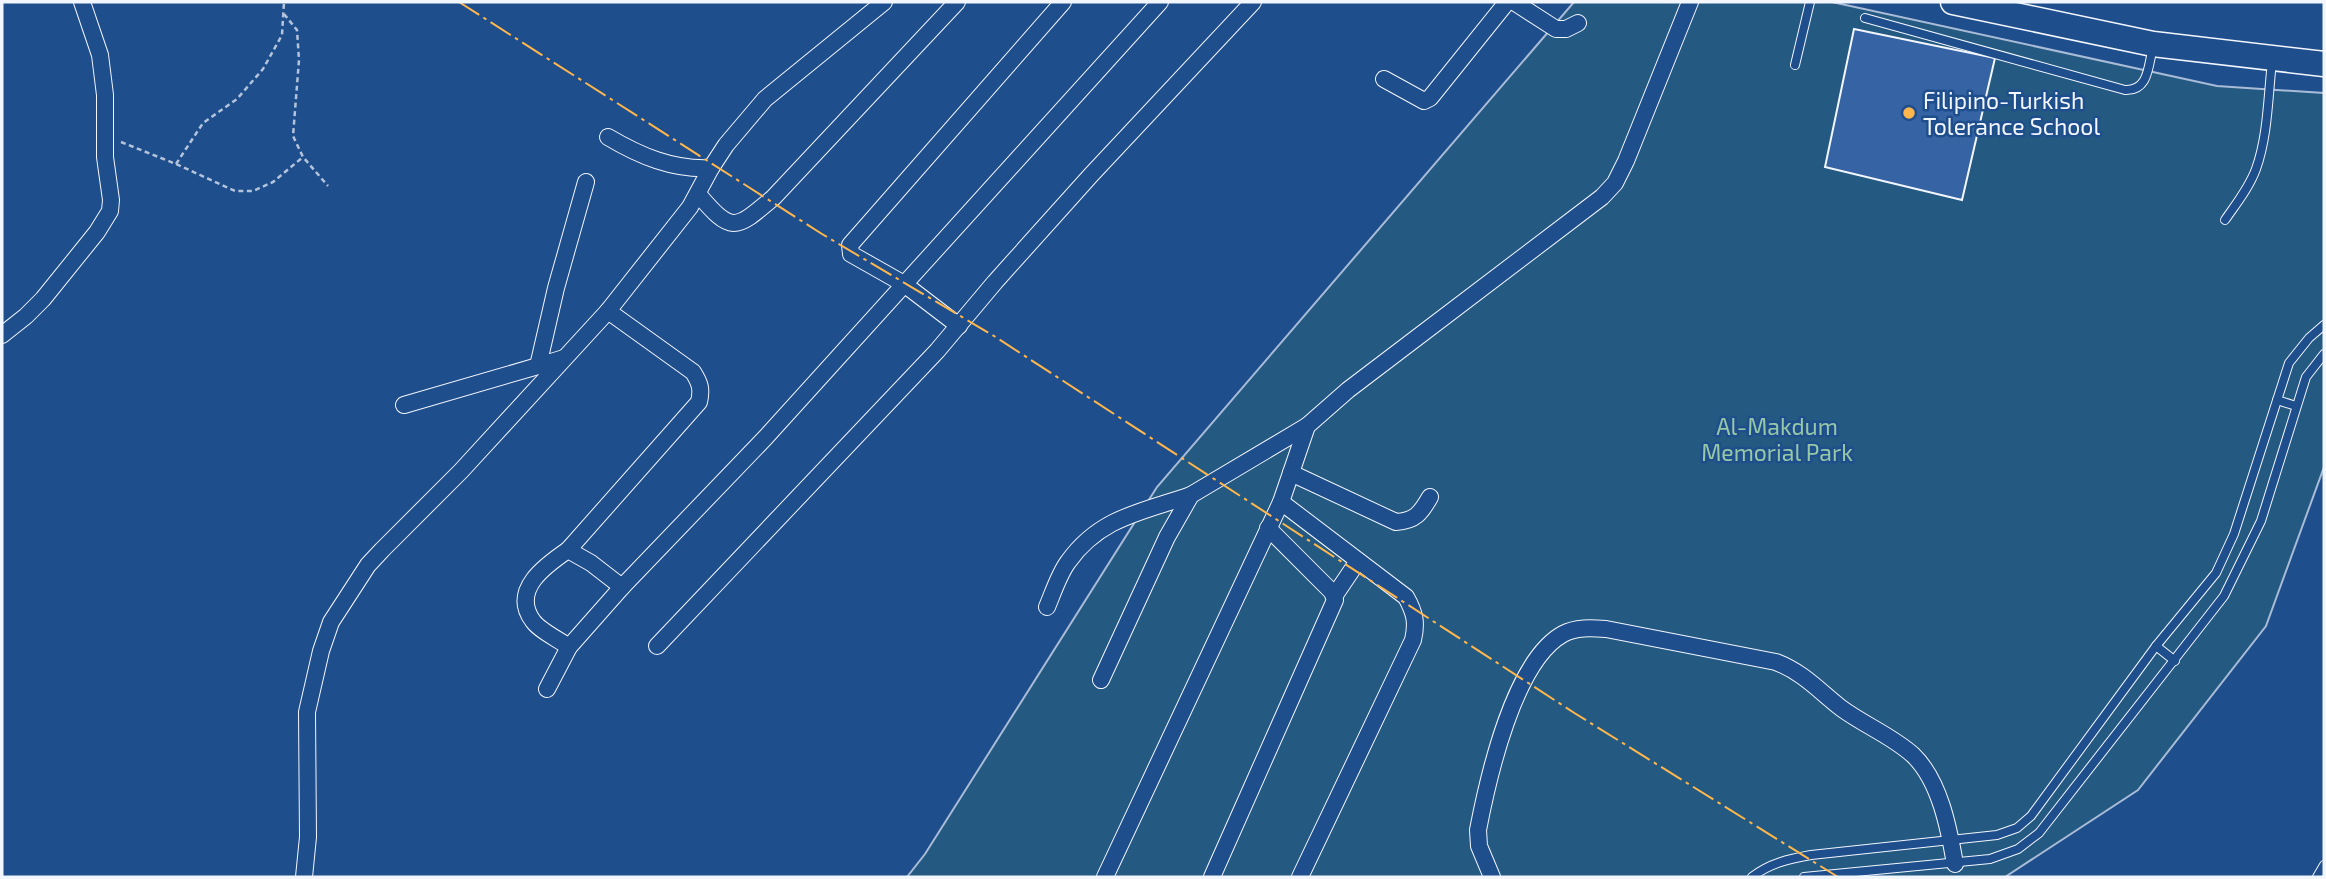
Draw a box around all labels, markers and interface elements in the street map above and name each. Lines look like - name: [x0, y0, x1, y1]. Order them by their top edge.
- place label: Filipino-Turkish Tolerance School: [1923, 86, 2100, 140]
- marker: Filipino-Turkish Tolerance School: [1901, 105, 1917, 121]
- park label: Al-Makdum Memorial Park: [1701, 412, 1853, 466]

